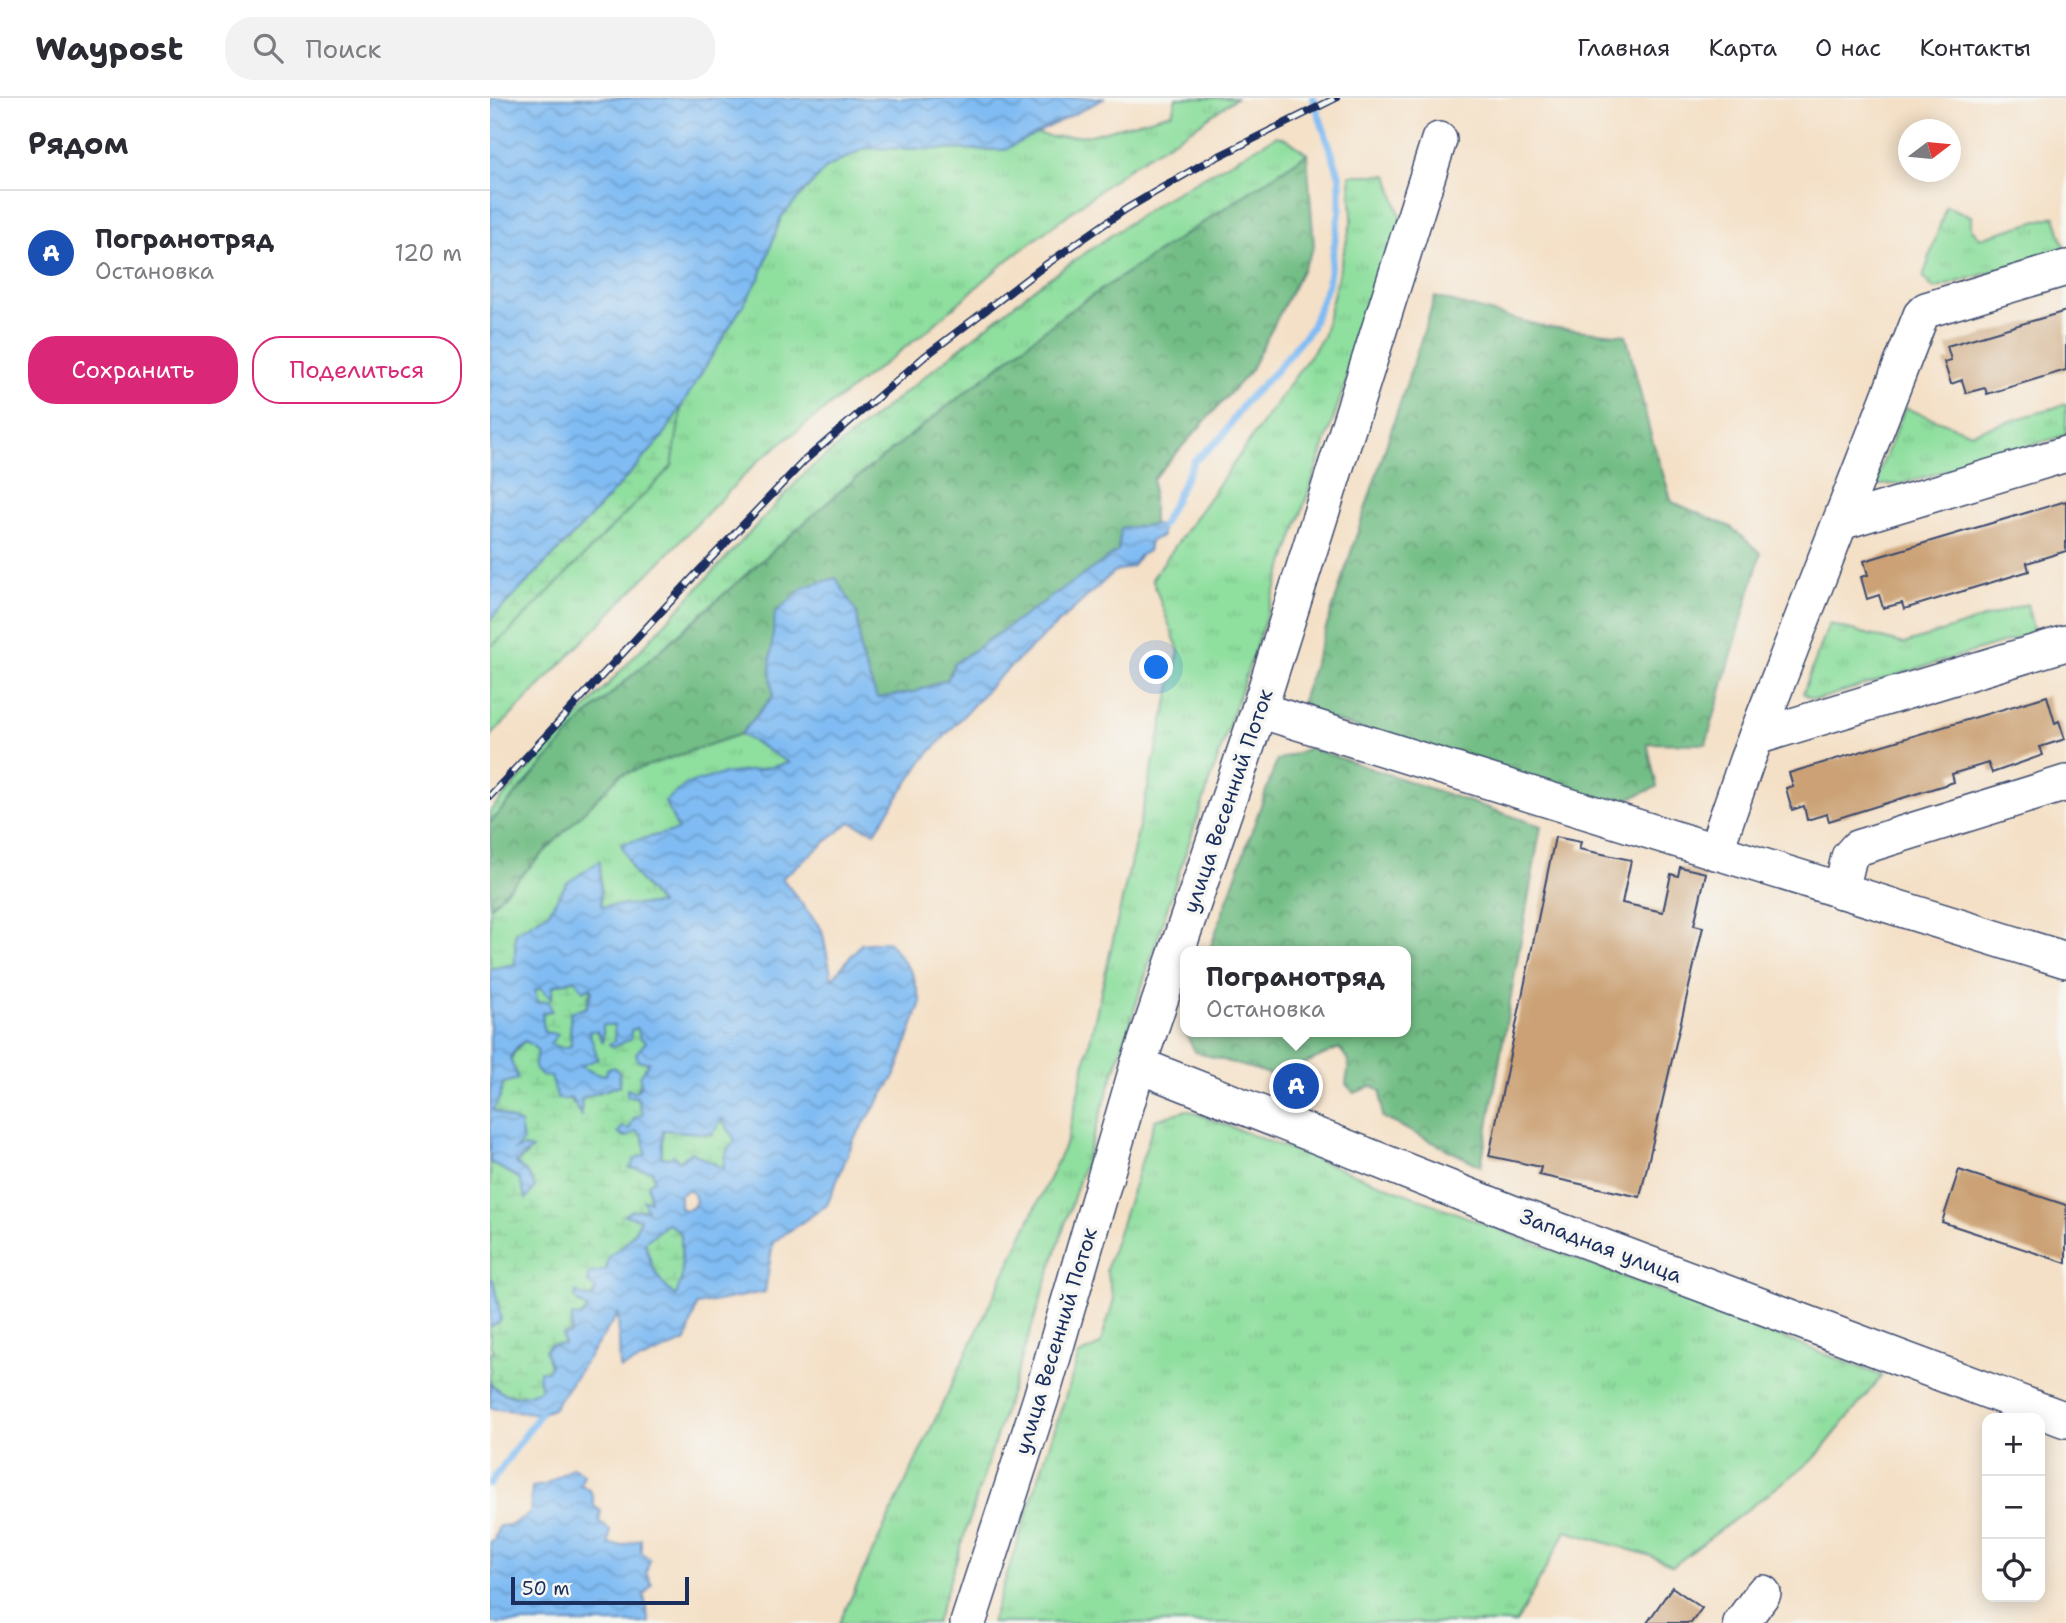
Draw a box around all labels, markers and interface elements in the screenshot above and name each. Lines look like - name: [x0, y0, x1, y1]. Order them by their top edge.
- search box: [225, 17, 715, 80]
- text: Waypost: [35, 26, 183, 71]
- icon: search: [249, 29, 287, 67]
- text: Поиск: [305, 31, 381, 66]
- text: Главная: [1577, 32, 1670, 64]
- text: Карта: [1708, 32, 1777, 64]
- text: О нас: [1815, 32, 1881, 64]
- text: Контакты: [1919, 32, 2031, 64]
- north arrow: [1898, 119, 1961, 182]
- text: Рядом: [28, 123, 128, 164]
- text: Погранотряд: [95, 221, 274, 256]
- text: A: [42, 238, 60, 268]
- text: 120 m: [394, 238, 462, 268]
- text: Остановка: [95, 256, 214, 286]
- button: Сохранить: [28, 336, 238, 404]
- button: Поделиться: [252, 336, 462, 404]
- your location: [1139, 650, 1173, 684]
- street label: улица Весенний Поток: [1176, 685, 1280, 917]
- popup: [1180, 946, 1411, 1037]
- text: Погранотряд: [1206, 959, 1385, 994]
- text: Остановка: [1206, 994, 1325, 1024]
- pin: A: [1273, 1060, 1319, 1112]
- street label: Западная улица: [1516, 1202, 1686, 1290]
- street label: улица Весенний Поток: [1008, 1224, 1104, 1458]
- map controls: [1982, 1413, 2045, 1602]
- button: +: [1982, 1413, 2045, 1476]
- button: −: [1982, 1476, 2045, 1539]
- button: locate: [1982, 1539, 2045, 1602]
- scale bar: [511, 1574, 690, 1606]
- text: 50 m: [522, 1576, 570, 1601]

